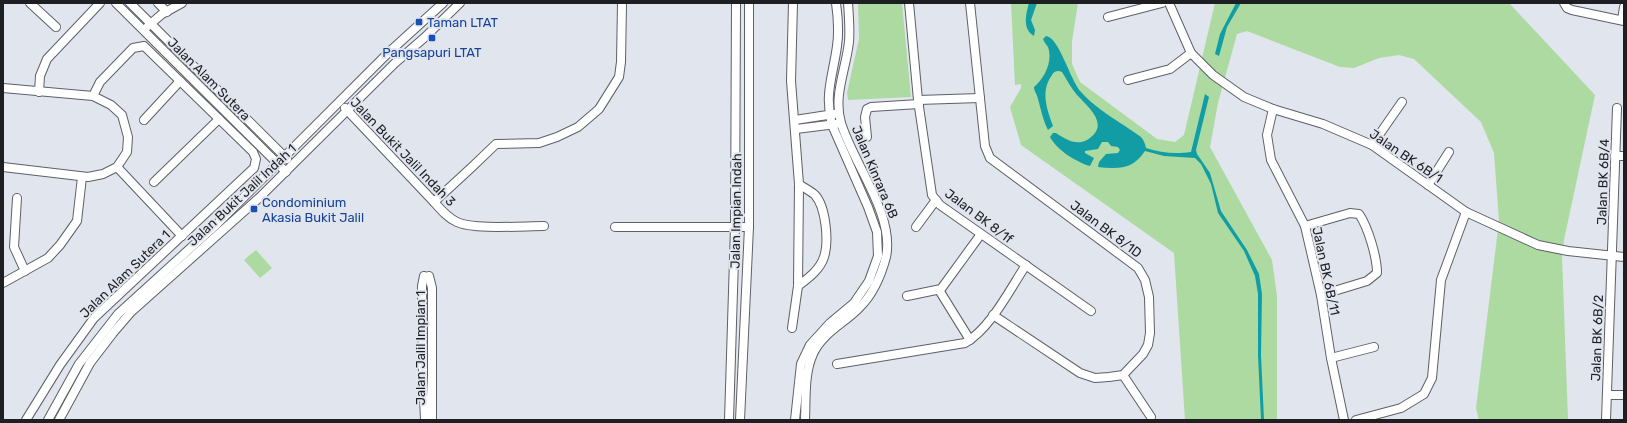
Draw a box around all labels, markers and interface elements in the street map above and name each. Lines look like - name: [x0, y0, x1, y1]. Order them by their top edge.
- place label: Taman LTAT: [427, 15, 498, 30]
- marker: Taman LTAT: [414, 17, 424, 27]
- marker: Pangsapuri LTAT: [427, 33, 437, 43]
- street label: Jalan Alam Sutera: [165, 35, 253, 123]
- place label: Pangsapuri LTAT: [382, 45, 482, 61]
- street label: Jalan Bukit Jalil Indah 3: [347, 95, 459, 209]
- street label: Jalan Kinrara 6B: [849, 123, 901, 221]
- street label: Jalan BK 6B/1: [1367, 126, 1445, 186]
- street label: Jalan BK 6B/4: [1594, 139, 1612, 225]
- street label: Jalan Bukit Jalil Indah 1: [185, 141, 299, 249]
- street label: Jalan Impian Indah: [727, 153, 745, 269]
- street label: Jalan BK 8/1f: [942, 186, 1016, 246]
- place label: Condominium Akasia Bukit Jalil: [262, 195, 364, 225]
- street label: Jalan BK 8/1D: [1067, 197, 1145, 261]
- marker: Condominium Akasia Bukit Jalil: [249, 204, 259, 214]
- street label: Jalan BK 6B/11: [1309, 225, 1343, 317]
- street label: Jalan Alam Sutera 1: [77, 227, 173, 321]
- street label: Jalan Jalil Impian 1: [413, 291, 428, 405]
- street label: Jalan BK 6B/2: [1588, 295, 1606, 381]

